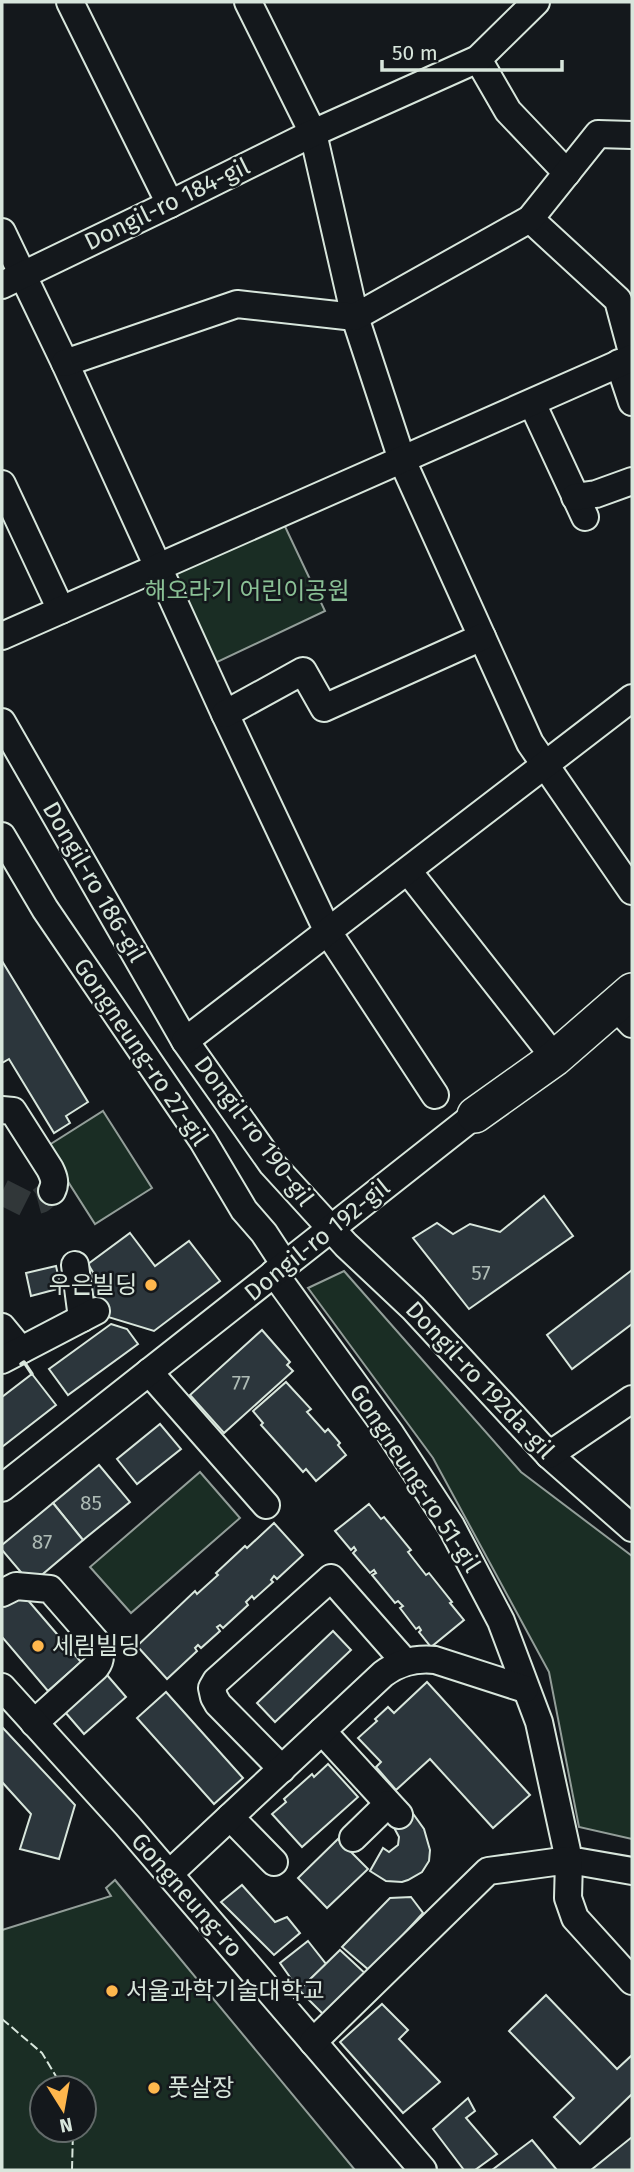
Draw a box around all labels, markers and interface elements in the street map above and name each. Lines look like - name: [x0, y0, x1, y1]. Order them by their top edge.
- scale bar: [382, 28, 562, 72]
- text: 50 m: [392, 40, 438, 66]
- street label: Dongil-ro 184-gil: [80, 152, 254, 256]
- park label: 해오라기 어린이공원: [144, 577, 350, 605]
- street label: Dongil-ro 186-gil: [37, 797, 151, 967]
- street label: Gongneung-ro 27-gil: [68, 953, 214, 1151]
- street label: Dongil-ro 190-gil: [189, 1050, 319, 1212]
- street label: Dongil-ro 192-gil: [239, 1173, 395, 1307]
- house number: 57: [471, 1260, 491, 1286]
- place label: 우은빌딩: [49, 1271, 137, 1299]
- marker: 우은빌딩: [143, 1277, 159, 1293]
- street label: Dongil-ro 192da-gil: [400, 1295, 560, 1465]
- house number: 77: [232, 1370, 250, 1396]
- street label: Gongneung-ro 51-gil: [344, 1379, 486, 1577]
- house number: 85: [80, 1490, 102, 1516]
- house number: 87: [32, 1529, 52, 1555]
- place label: 세림빌딩: [52, 1632, 140, 1660]
- marker: 세림빌딩: [30, 1638, 46, 1654]
- street label: Gongneung-ro: [125, 1827, 249, 1963]
- place label: 서울과학기술대학교: [126, 1977, 325, 2005]
- marker: 서울과학기술대학교: [104, 1983, 120, 1999]
- north arrow: [28, 2074, 98, 2144]
- place label: 풋살장: [168, 2074, 234, 2102]
- marker: 풋살장: [146, 2080, 162, 2096]
- text: N: [58, 2113, 75, 2138]

